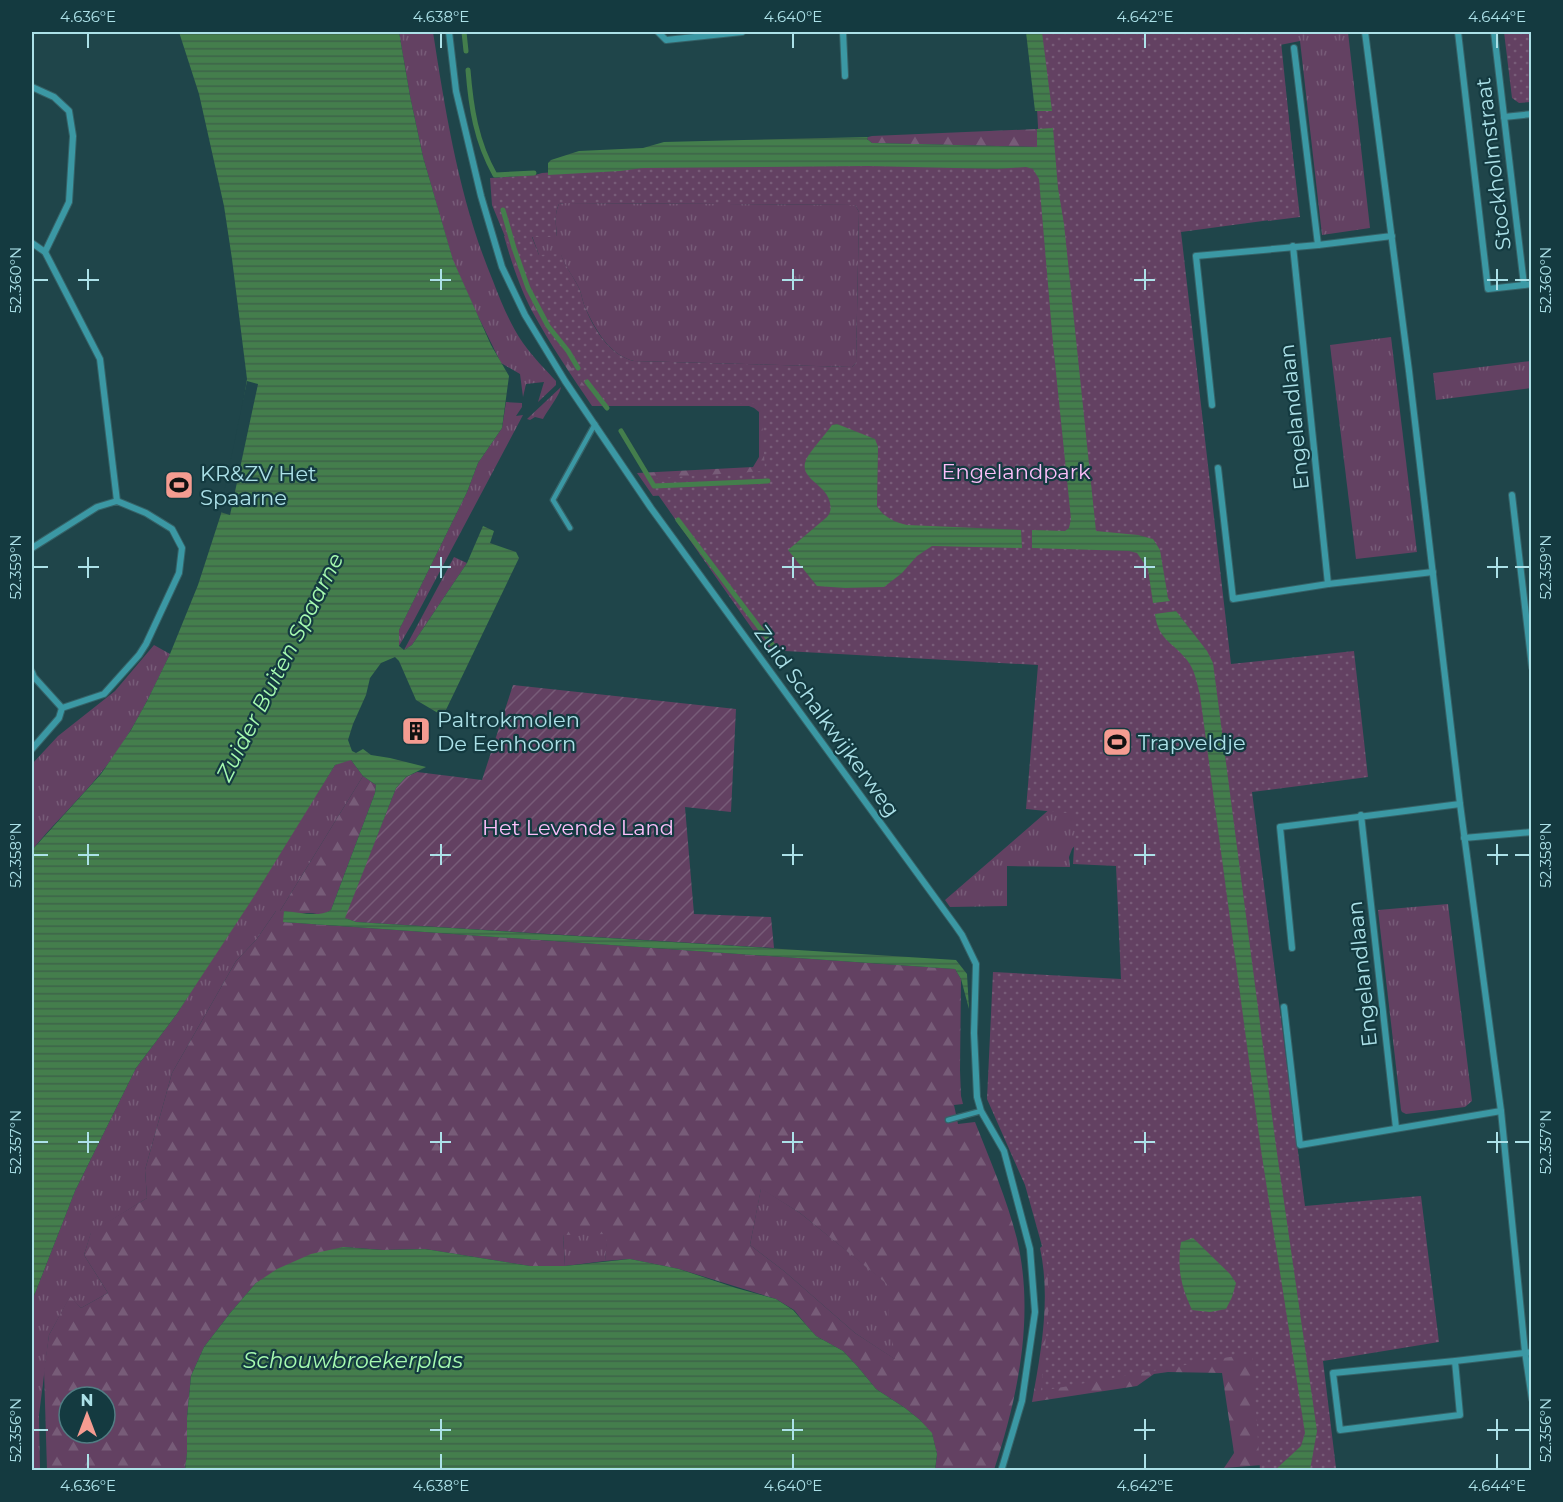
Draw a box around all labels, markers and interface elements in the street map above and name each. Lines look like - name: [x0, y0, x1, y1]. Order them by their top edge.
- text: 4.636°E: [60, 7, 116, 26]
- text: 4.638°E: [413, 7, 469, 26]
- text: 4.640°E: [764, 7, 822, 26]
- text: 4.642°E: [1116, 7, 1174, 26]
- text: 4.644°E: [1468, 7, 1526, 26]
- street label: Stockholmstraat: [1470, 76, 1516, 252]
- text: 52.360°N: [6, 247, 25, 313]
- text: 52.360°N: [1536, 247, 1555, 313]
- street label: Engelandlaan: [1274, 343, 1314, 491]
- park label: Engelandpark: [941, 459, 1091, 484]
- place label: KR&ZV Het Spaarne: [200, 461, 317, 510]
- sports icon: KR&ZV Het Spaarne: [163, 469, 195, 501]
- text: 52.359°N: [6, 535, 25, 599]
- text: 52.359°N: [1536, 535, 1555, 599]
- water label: Zuider Buiten Spaarne: [210, 548, 349, 787]
- street label: Zuid Schalkwijkerweg: [749, 620, 905, 822]
- place label: Paltrokmolen De Eenhoorn: [437, 707, 580, 756]
- building icon: Paltrokmolen De Eenhoorn: [400, 715, 432, 747]
- sports icon: Trapveldje: [1101, 726, 1133, 758]
- place label: Trapveldje: [1138, 730, 1246, 755]
- park label: Het Levende Land: [482, 815, 674, 840]
- text: 52.358°N: [6, 822, 25, 888]
- text: 52.358°N: [1536, 822, 1555, 888]
- street label: Engelandlaan: [1342, 900, 1382, 1048]
- text: 52.357°N: [6, 1110, 25, 1174]
- text: 52.357°N: [1536, 1110, 1555, 1174]
- water label: Schouwbroekerplas: [243, 1347, 463, 1374]
- north arrow: [57, 1385, 117, 1445]
- text: N: [81, 1391, 93, 1410]
- text: 52.356°N: [6, 1398, 25, 1462]
- text: 52.356°N: [1536, 1398, 1555, 1462]
- text: 4.636°E: [60, 1476, 116, 1495]
- text: 4.638°E: [413, 1476, 469, 1495]
- text: 4.640°E: [764, 1476, 822, 1495]
- text: 4.642°E: [1116, 1476, 1174, 1495]
- text: 4.644°E: [1468, 1476, 1526, 1495]

